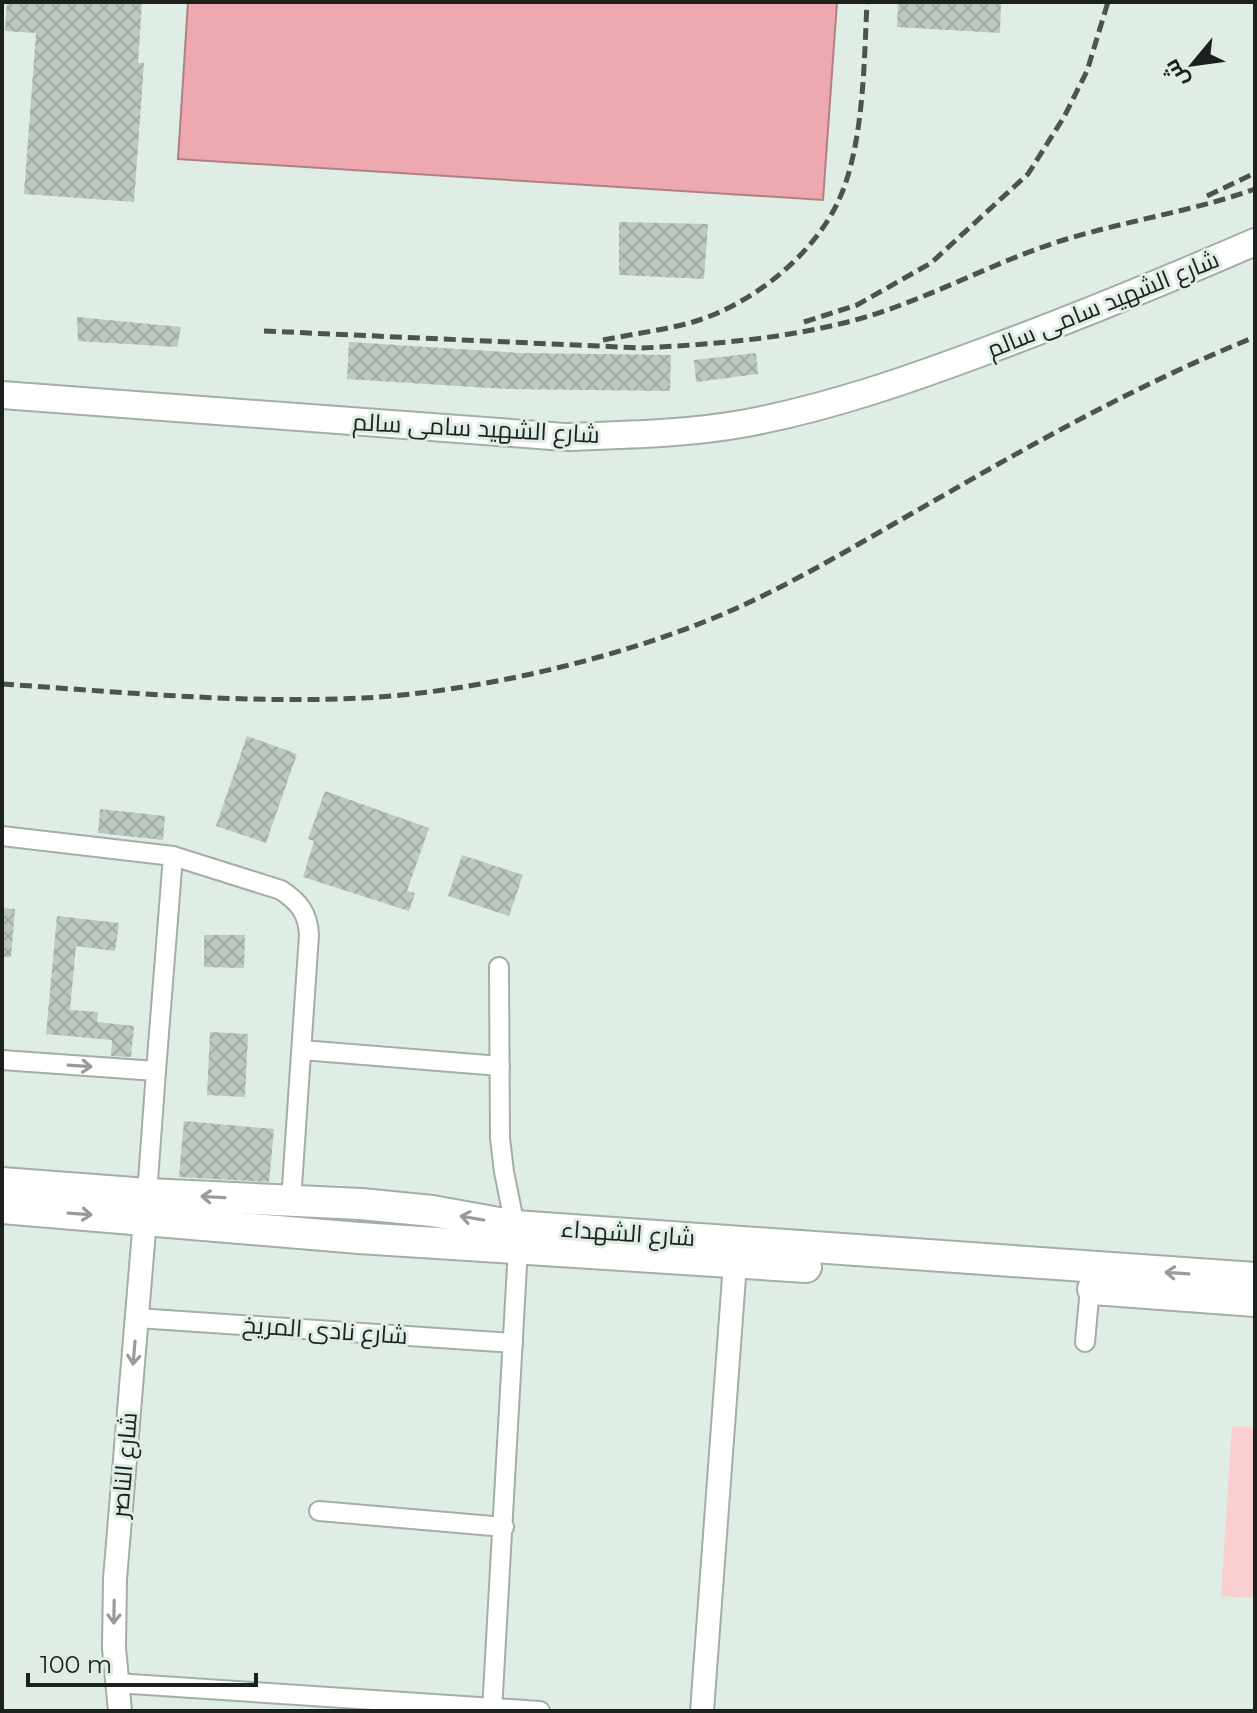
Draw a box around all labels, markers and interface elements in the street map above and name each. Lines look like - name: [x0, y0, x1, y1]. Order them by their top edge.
- north arrow: [1153, 24, 1233, 104]
- text: ش: [1157, 55, 1195, 92]
- street label: شارع الشهيد سامى سالم: [983, 244, 1224, 366]
- street label: شارع الشهيد سامى سالم: [351, 407, 600, 451]
- one-way arrow: [66, 1059, 93, 1074]
- one-way arrow: [200, 1189, 227, 1204]
- one-way arrow: [66, 1207, 93, 1222]
- one-way arrow: [459, 1209, 485, 1224]
- street label: شارع الشهداء: [560, 1214, 696, 1254]
- one-way arrow: [1164, 1265, 1191, 1280]
- street label: شارع نادى المريخ: [241, 1310, 409, 1352]
- one-way arrow: [126, 1339, 141, 1366]
- street label: شارع الناصر: [105, 1411, 145, 1521]
- one-way arrow: [106, 1598, 122, 1625]
- scale bar: [28, 1637, 256, 1687]
- text: 100 m: [40, 1650, 112, 1679]

